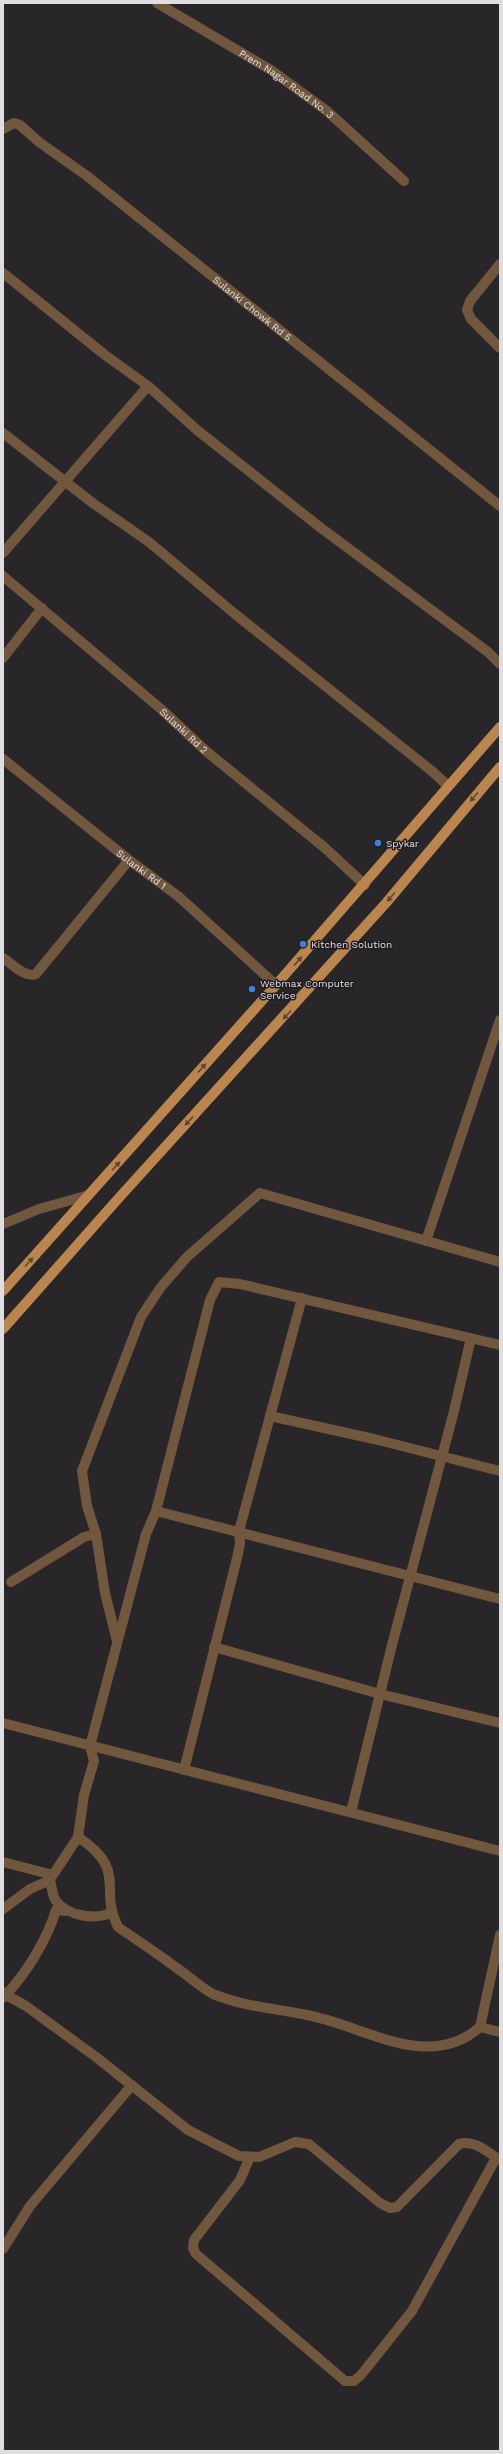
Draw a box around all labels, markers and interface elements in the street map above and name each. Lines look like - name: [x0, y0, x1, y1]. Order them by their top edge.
- street label: Prem Nagar Road No. 3: [237, 48, 336, 121]
- street label: Sulanki Chowk Rd 5: [211, 274, 294, 343]
- street label: Sulanki Rd 2: [158, 706, 210, 756]
- one-way arrow: [470, 791, 479, 802]
- marker: Spykar: [373, 838, 383, 848]
- place label: Spykar: [386, 838, 419, 849]
- street label: Sulanki Rd 1: [114, 847, 168, 892]
- one-way arrow: [387, 891, 396, 902]
- marker: Kitchen Solution: [298, 939, 308, 949]
- place label: Kitchen Solution: [311, 939, 392, 950]
- one-way arrow: [293, 956, 302, 965]
- place label: Webmax Computer Service: [260, 978, 354, 1001]
- marker: Webmax Computer Service: [247, 984, 257, 994]
- one-way arrow: [282, 1010, 291, 1020]
- one-way arrow: [198, 1063, 207, 1074]
- one-way arrow: [184, 1116, 194, 1126]
- one-way arrow: [111, 1161, 120, 1170]
- one-way arrow: [24, 1257, 34, 1267]

